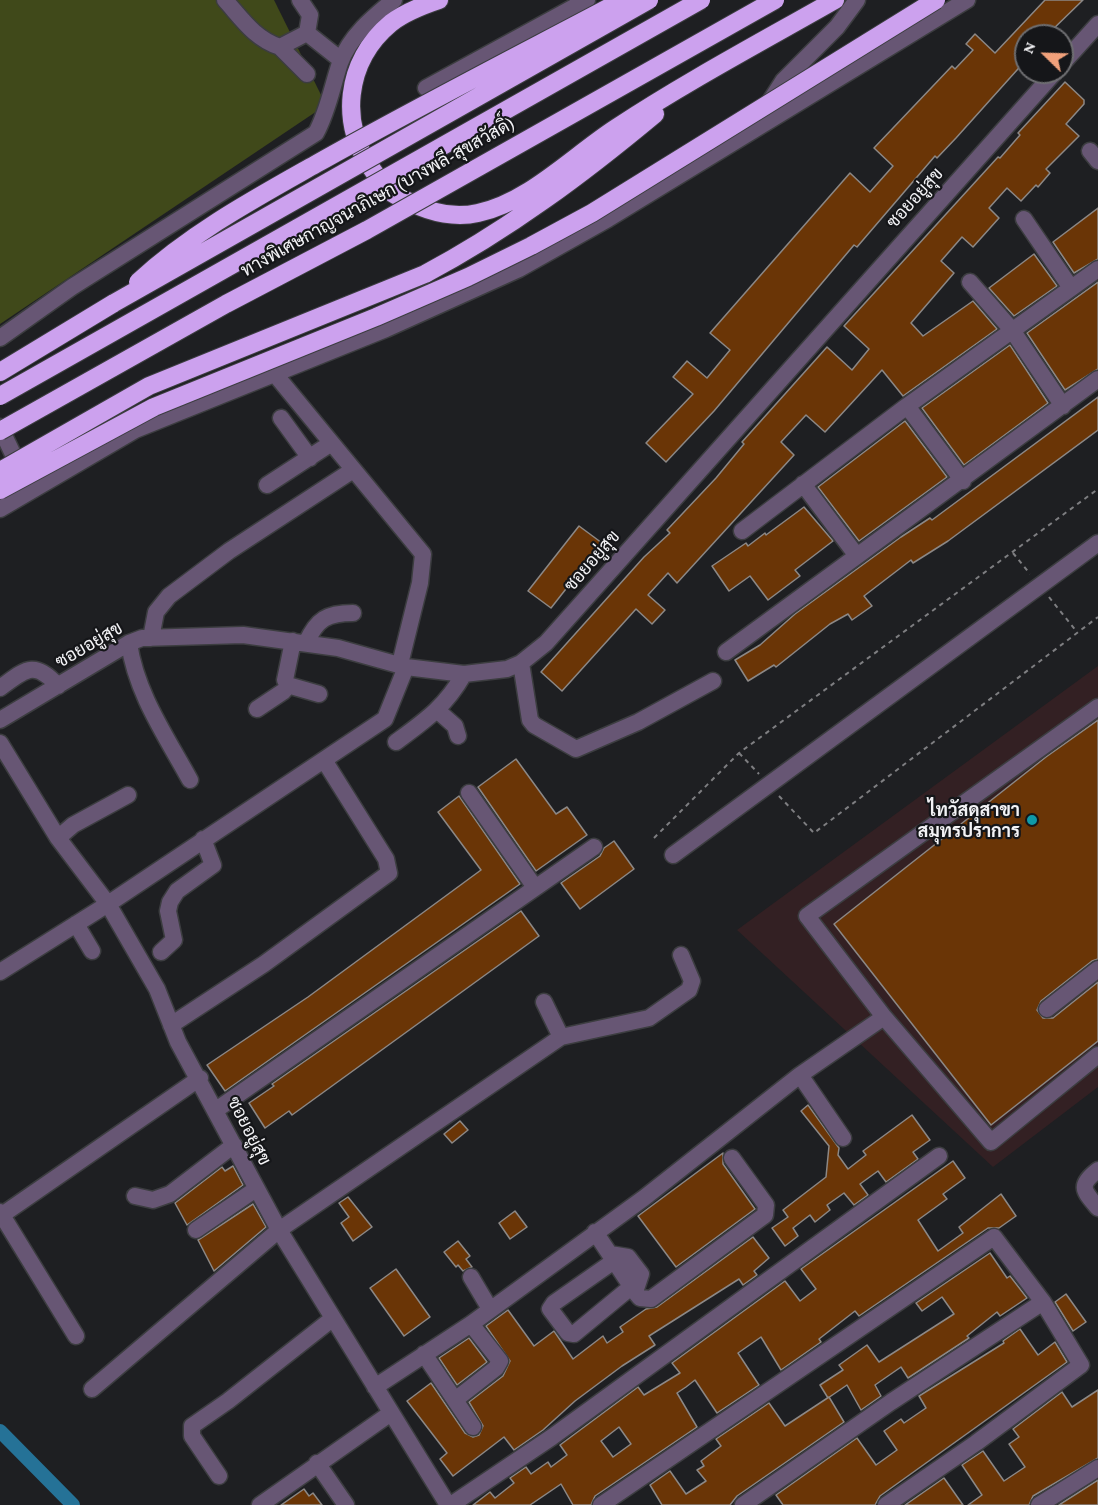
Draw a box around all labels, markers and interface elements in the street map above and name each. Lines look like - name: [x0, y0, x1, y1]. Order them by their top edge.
- north arrow: [1014, 24, 1074, 84]
- text: N: [1019, 39, 1039, 56]
- street label: ทางพิเศษกาญจนาภิเษก (บางพลี-สุขสวัสดิ์): [237, 112, 519, 282]
- street label: ซอยอยู่สุข: [882, 163, 948, 233]
- street label: ซอยอยู่สุข: [560, 526, 624, 596]
- street label: ซอยอยู่สุข: [52, 617, 126, 673]
- place label: ไทวัสดุสาขา สมุทรปราการ: [918, 799, 1020, 842]
- marker: ไทวัสดุสาขา สมุทรปราการ: [1025, 813, 1039, 827]
- street label: ซอยอยู่สุข: [223, 1093, 275, 1169]

